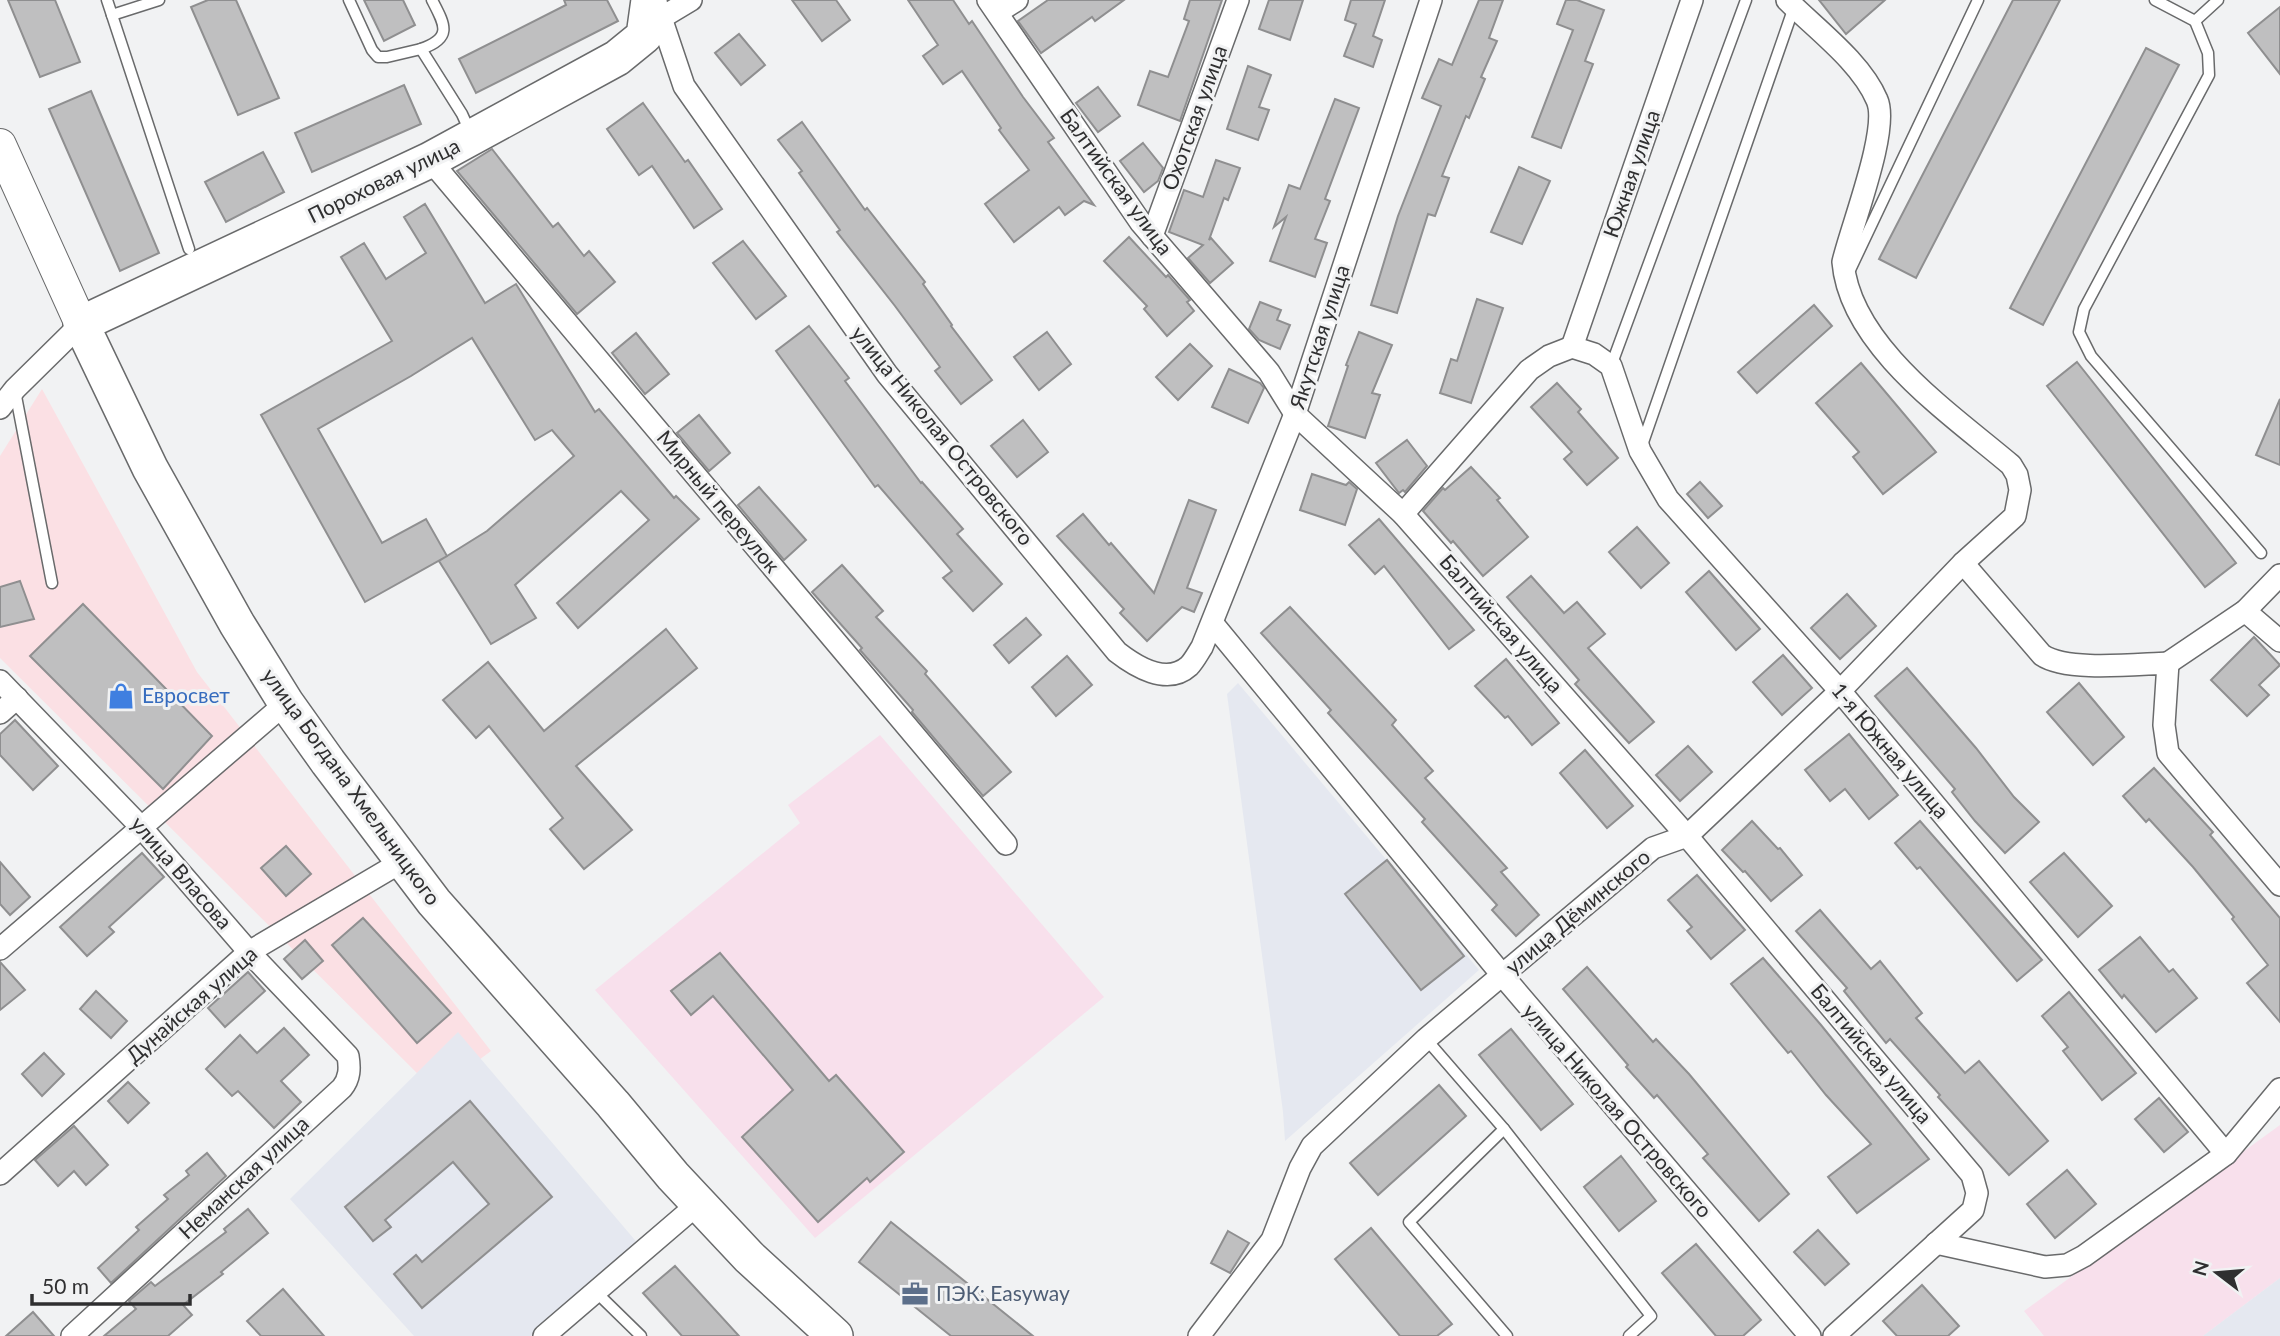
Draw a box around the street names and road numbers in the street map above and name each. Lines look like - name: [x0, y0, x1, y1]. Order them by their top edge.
- street label: Охотская улица: [1156, 42, 1231, 193]
- street label: Балтийская улица: [1056, 103, 1179, 259]
- street label: Южная улица: [1597, 106, 1664, 241]
- street label: Пороховая улица: [303, 132, 463, 227]
- street label: Якутская улица: [1283, 261, 1354, 413]
- street label: улица Николая Островского: [847, 320, 1039, 550]
- street label: Мирный переулок: [652, 425, 786, 577]
- street label: Балтийская улица: [1435, 549, 1569, 697]
- street label: улица Богдана Хмельницкого: [258, 663, 447, 910]
- street label: 1-я Южная улица: [1827, 677, 1955, 823]
- street label: улица Власова: [126, 811, 238, 933]
- street label: улица Дёминского: [1500, 843, 1654, 979]
- street label: Дунайская улица: [121, 940, 262, 1067]
- street label: Балтийская улица: [1806, 978, 1938, 1128]
- street label: улица Николая Островского: [1518, 998, 1718, 1222]
- street label: Неманская улица: [173, 1110, 313, 1243]

